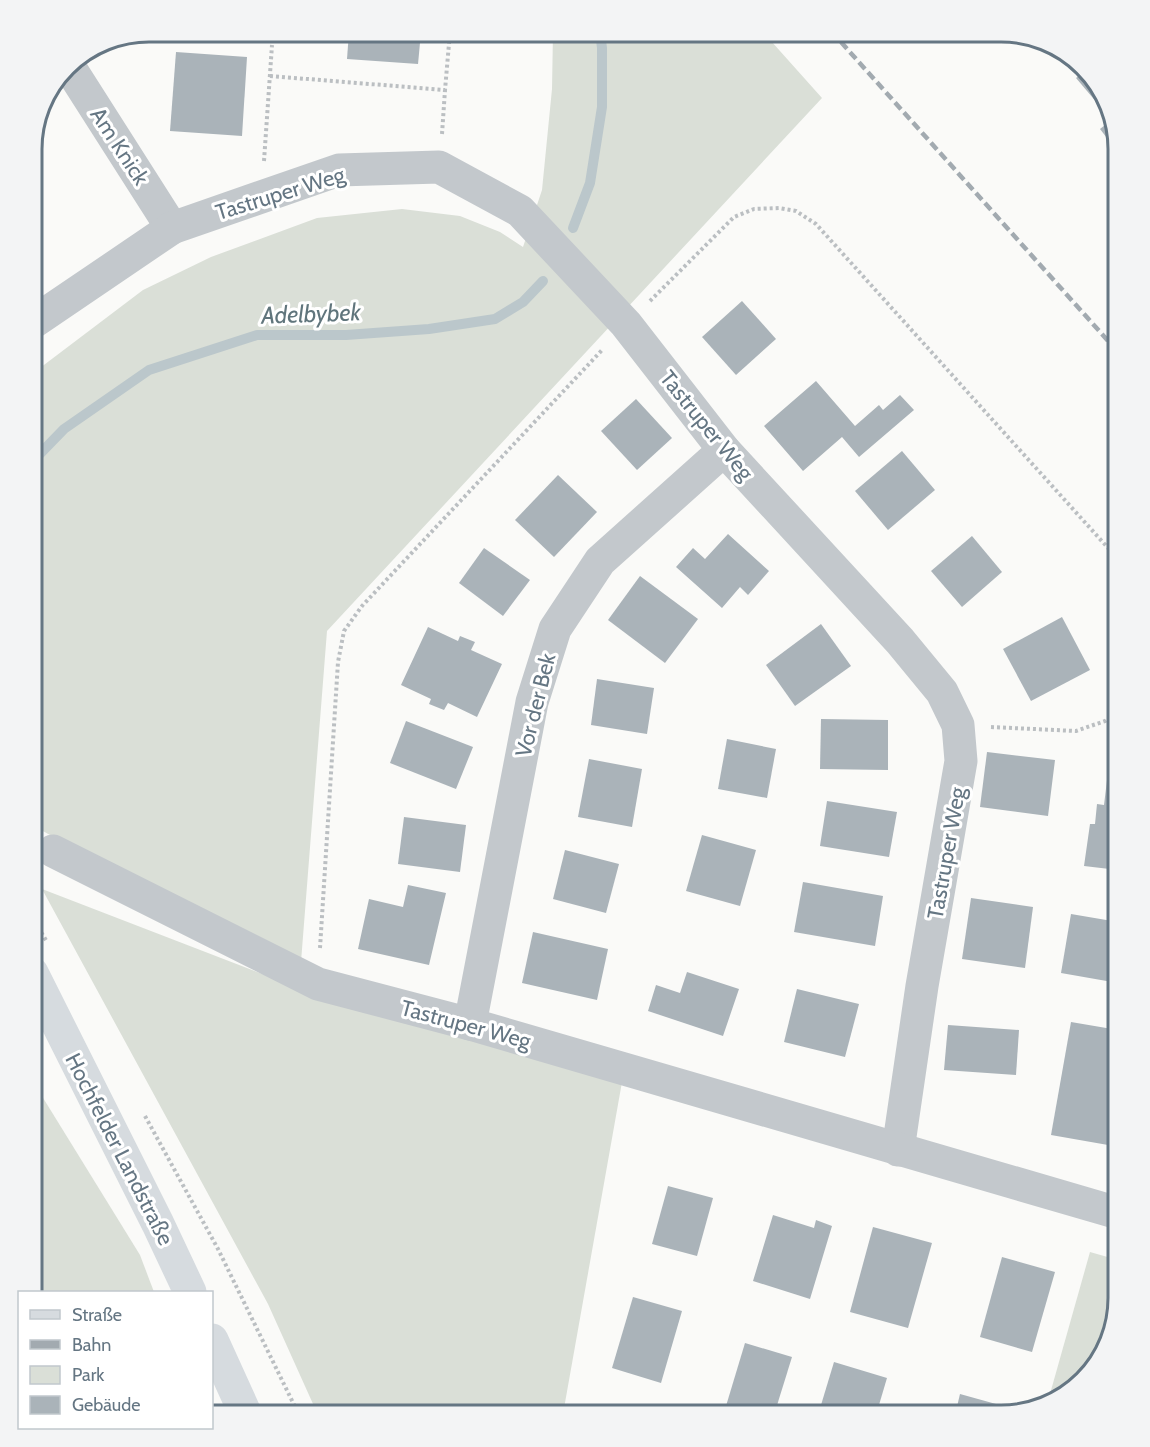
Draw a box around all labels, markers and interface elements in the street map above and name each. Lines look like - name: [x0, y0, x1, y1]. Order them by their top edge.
- street label: Am Knick: [85, 102, 155, 190]
- street label: Tastruper Weg: [212, 161, 349, 226]
- water label: Adelbybek: [260, 297, 362, 330]
- street label: Tastruper Weg: [654, 365, 760, 487]
- street label: Vor der Bek: [510, 650, 561, 760]
- street label: Tastruper Weg: [922, 784, 972, 921]
- street label: Tastruper Weg: [398, 994, 535, 1055]
- street label: Hochfelder Landstraße: [59, 1049, 180, 1250]
- legend: [18, 1291, 213, 1429]
- text: Straße: [72, 1304, 122, 1326]
- text: Bahn: [72, 1334, 111, 1356]
- text: Park: [72, 1364, 105, 1386]
- text: Gebäude: [72, 1394, 141, 1416]

